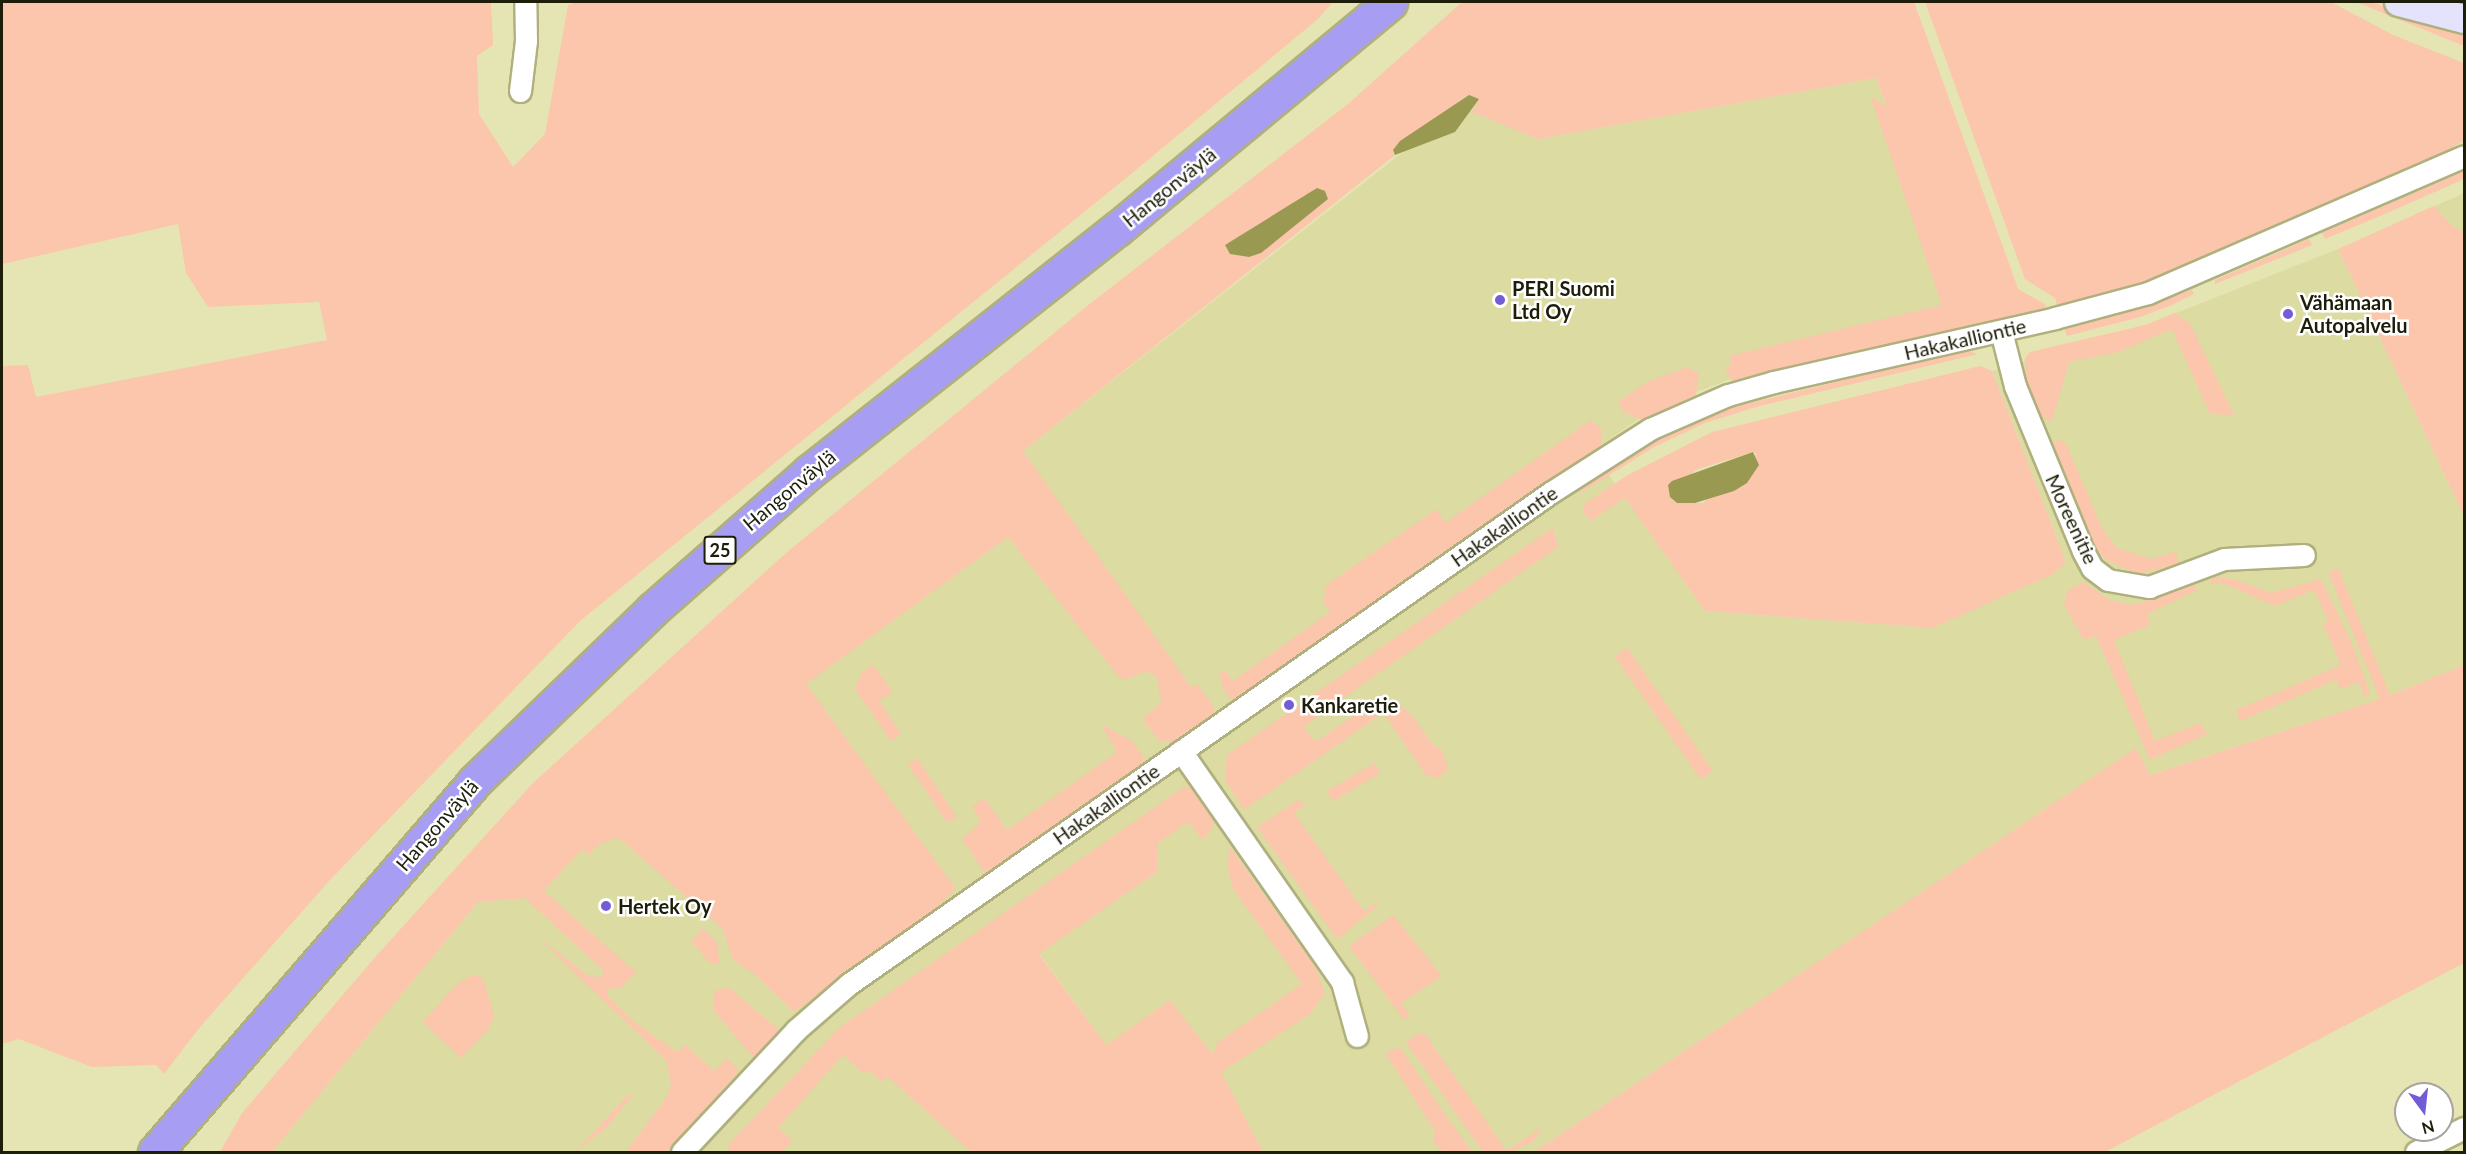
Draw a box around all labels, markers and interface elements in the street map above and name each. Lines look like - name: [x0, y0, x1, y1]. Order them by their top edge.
- street label: Hangonväylä: [1117, 142, 1221, 232]
- place label: PERI Suomi Ltd Oy: [1512, 276, 1615, 323]
- place label: Vähämaan Autopalvelu: [2300, 290, 2407, 337]
- marker: PERI Suomi Ltd Oy: [1493, 293, 1507, 307]
- marker: Vähämaan Autopalvelu: [2281, 307, 2295, 321]
- street label: Hakakalliontie: [1902, 313, 2028, 365]
- street label: Hangonväylä: [738, 444, 840, 536]
- street label: Moreenitie: [2041, 470, 2103, 568]
- street label: Hakakalliontie: [1446, 480, 1562, 572]
- road number: 25: [704, 535, 736, 565]
- place label: Kankaretie: [1301, 693, 1398, 717]
- marker: Kankaretie: [1282, 698, 1296, 712]
- street label: Hakakalliontie: [1048, 758, 1164, 850]
- street label: Hangonväylä: [391, 774, 483, 876]
- place label: Hertek Oy: [618, 894, 711, 918]
- marker: Hertek Oy: [599, 899, 613, 913]
- north arrow: [2394, 1082, 2454, 1142]
- text: N: [2420, 1117, 2437, 1139]

